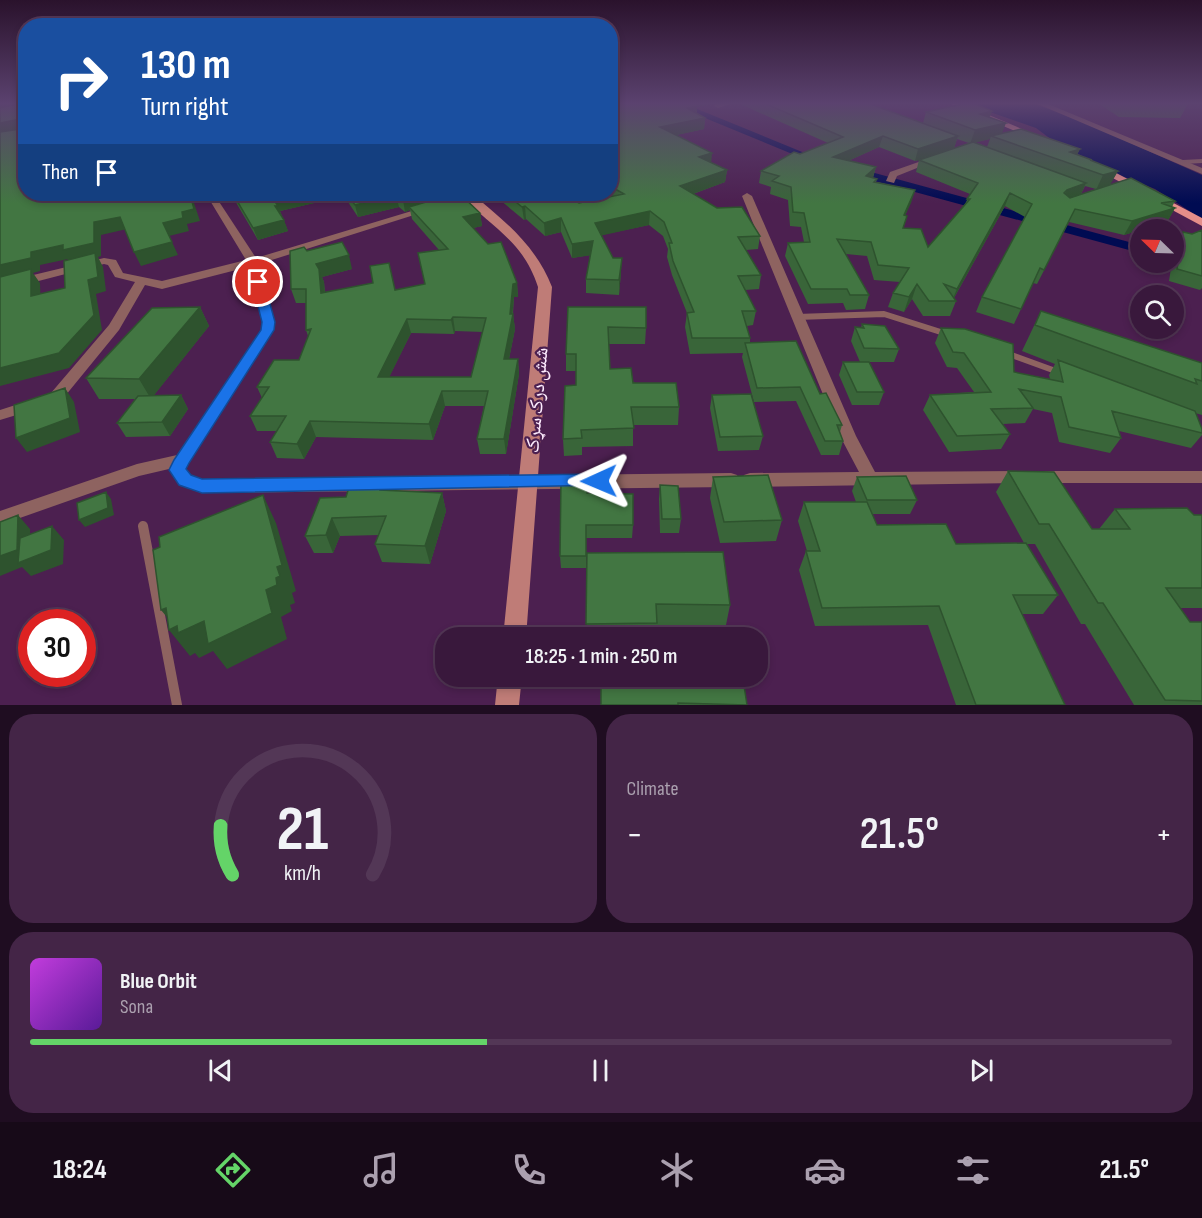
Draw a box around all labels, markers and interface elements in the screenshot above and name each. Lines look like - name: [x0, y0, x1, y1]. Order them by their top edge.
- text: 130 m: [141, 40, 231, 91]
- icon: right: [42, 42, 120, 120]
- text: Turn right: [141, 91, 228, 123]
- icon: arrive: [90, 156, 123, 189]
- text: Then: [42, 159, 78, 186]
- north arrow: [1130, 219, 1184, 273]
- map controls: [1130, 219, 1184, 339]
- pin: [232, 256, 283, 307]
- icon: arrive: [241, 265, 274, 298]
- button: search: [1130, 285, 1184, 339]
- street label: شش درک سړک: [520, 346, 554, 454]
- position arrow: [567, 449, 631, 513]
- speed limit sign: 30: [18, 609, 96, 687]
- text: 18:25 · 1 min · 250 m: [526, 643, 677, 670]
- text: Climate: [627, 777, 679, 801]
- text: 21: [277, 793, 329, 868]
- text: 21.5°: [859, 807, 939, 862]
- text: −: [627, 815, 643, 855]
- text: +: [1156, 815, 1172, 855]
- text: km/h: [284, 862, 321, 887]
- text: Blue Orbit: [120, 968, 197, 995]
- text: Sona: [120, 995, 153, 1019]
- icon: previous: [204, 1054, 237, 1087]
- icon: pause: [584, 1054, 617, 1087]
- icon: next: [965, 1054, 998, 1087]
- icon: directions: [212, 1149, 254, 1191]
- icon: music: [360, 1149, 402, 1191]
- icon: phone: [508, 1149, 550, 1191]
- icon: climate: [656, 1149, 698, 1191]
- icon: car: [804, 1149, 846, 1191]
- icon: filters: [952, 1149, 994, 1191]
- text: 18:24: [53, 1154, 107, 1186]
- text: 21.5°: [1099, 1154, 1149, 1186]

